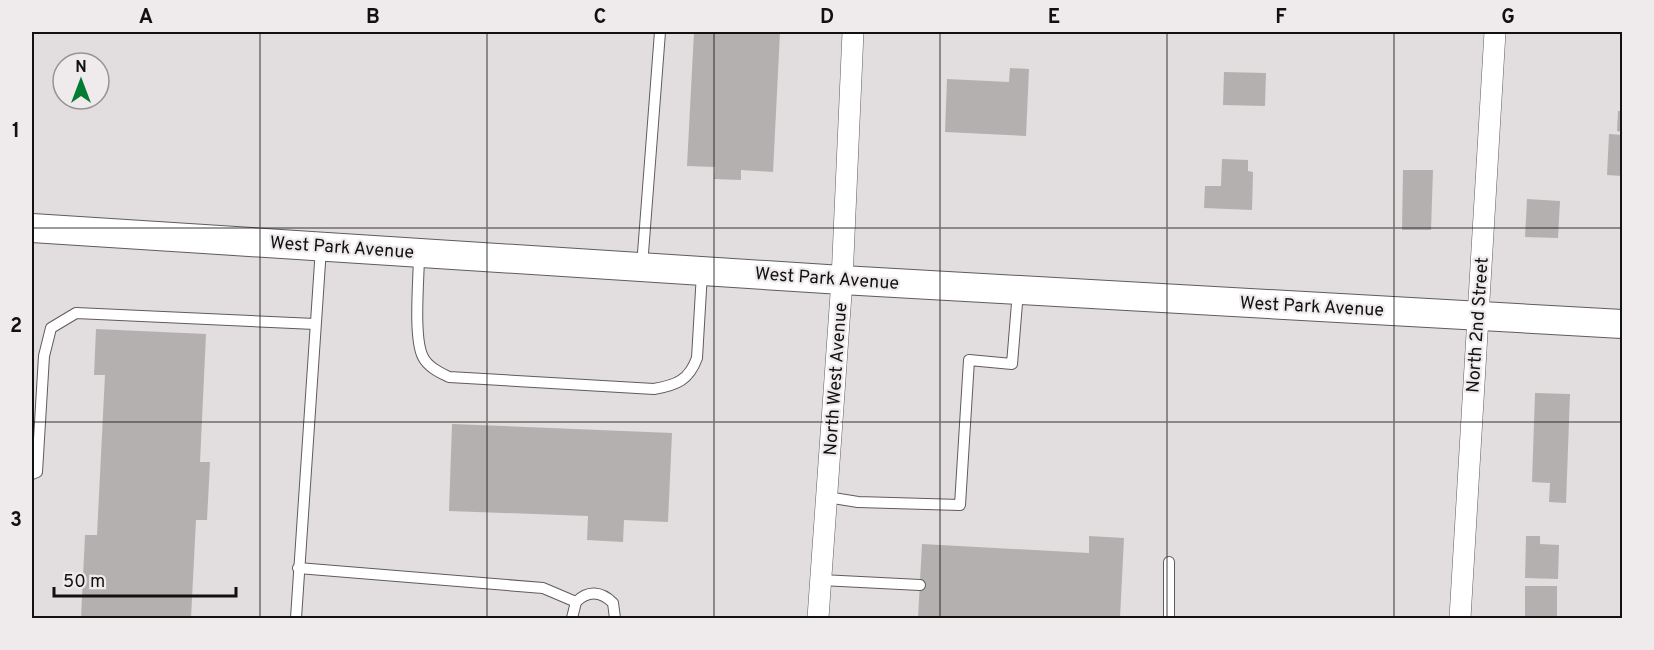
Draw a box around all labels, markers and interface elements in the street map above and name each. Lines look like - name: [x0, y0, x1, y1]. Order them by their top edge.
- text: A: [139, 5, 153, 31]
- text: B: [366, 5, 380, 31]
- text: C: [594, 5, 606, 31]
- text: D: [820, 5, 834, 31]
- text: E: [1048, 5, 1060, 31]
- text: F: [1275, 5, 1287, 31]
- text: G: [1501, 5, 1515, 31]
- north arrow: [51, 51, 111, 111]
- text: N: [75, 58, 87, 78]
- text: 1: [12, 119, 20, 145]
- street label: West Park Avenue: [269, 232, 415, 265]
- street label: North 2nd Street: [1462, 256, 1495, 394]
- street label: West Park Avenue: [754, 263, 900, 296]
- street label: West Park Avenue: [1239, 292, 1385, 323]
- street label: North West Avenue: [820, 302, 853, 456]
- text: 2: [10, 314, 22, 340]
- text: 3: [10, 508, 22, 534]
- scale bar: [54, 560, 236, 598]
- text: 50 m: [63, 571, 105, 594]

